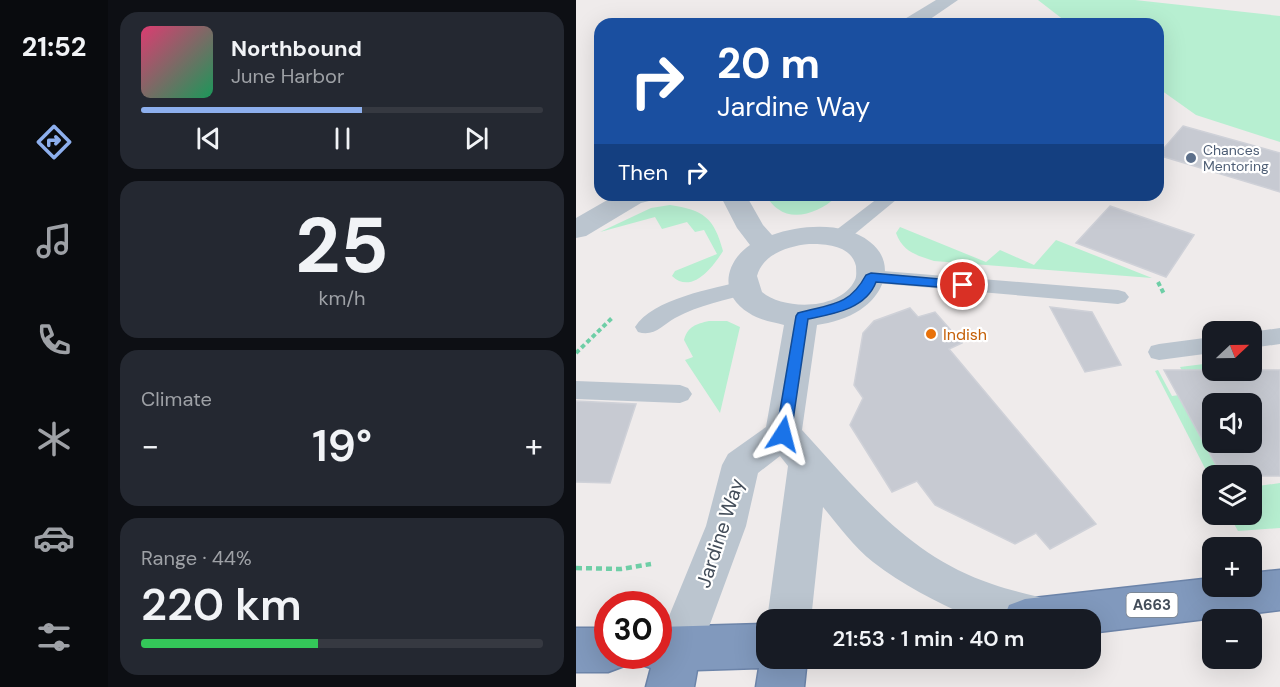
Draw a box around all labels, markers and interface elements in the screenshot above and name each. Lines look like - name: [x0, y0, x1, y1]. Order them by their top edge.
- text: 21:52: [22, 29, 86, 64]
- text: Northbound: [231, 34, 362, 63]
- text: 20 m: [717, 36, 820, 91]
- icon: right: [618, 42, 696, 120]
- text: June Harbor: [231, 63, 344, 89]
- text: Jardine Way: [717, 89, 870, 124]
- icon: directions: [33, 121, 75, 163]
- icon: previous: [192, 122, 225, 155]
- icon: pause: [326, 122, 359, 155]
- icon: next: [460, 122, 493, 155]
- place label: Chances Mentoring: [1203, 141, 1269, 175]
- marker: Chances Mentoring: [1184, 151, 1198, 165]
- icon: right: [680, 156, 713, 189]
- text: Then: [618, 158, 668, 187]
- text: 25: [295, 195, 389, 296]
- icon: music: [33, 220, 75, 262]
- pin: [937, 259, 988, 310]
- icon: arrive: [946, 268, 979, 301]
- text: km/h: [318, 285, 366, 311]
- icon: phone: [33, 319, 75, 361]
- north arrow: [1202, 321, 1262, 381]
- map controls: [1202, 321, 1262, 669]
- place label: Indish: [943, 324, 987, 345]
- marker: Indish: [924, 327, 938, 341]
- text: Climate: [141, 386, 212, 412]
- button: sound: [1202, 393, 1262, 453]
- position arrow: [751, 402, 815, 466]
- text: 19°: [312, 416, 372, 475]
- icon: climate: [33, 418, 75, 460]
- text: −: [141, 424, 159, 467]
- text: +: [525, 424, 543, 467]
- button: layers: [1202, 465, 1262, 525]
- street label: Jardine Way: [690, 475, 750, 591]
- icon: car: [33, 517, 75, 559]
- button: +: [1202, 537, 1262, 597]
- text: Range · 44%: [141, 545, 252, 571]
- text: 220 km: [141, 575, 302, 634]
- speed limit sign: 30: [594, 591, 672, 669]
- road number: A663: [1126, 593, 1178, 617]
- button: −: [1202, 609, 1262, 669]
- icon: filters: [33, 616, 75, 658]
- text: 21:53 · 1 min · 40 m: [833, 624, 1024, 653]

